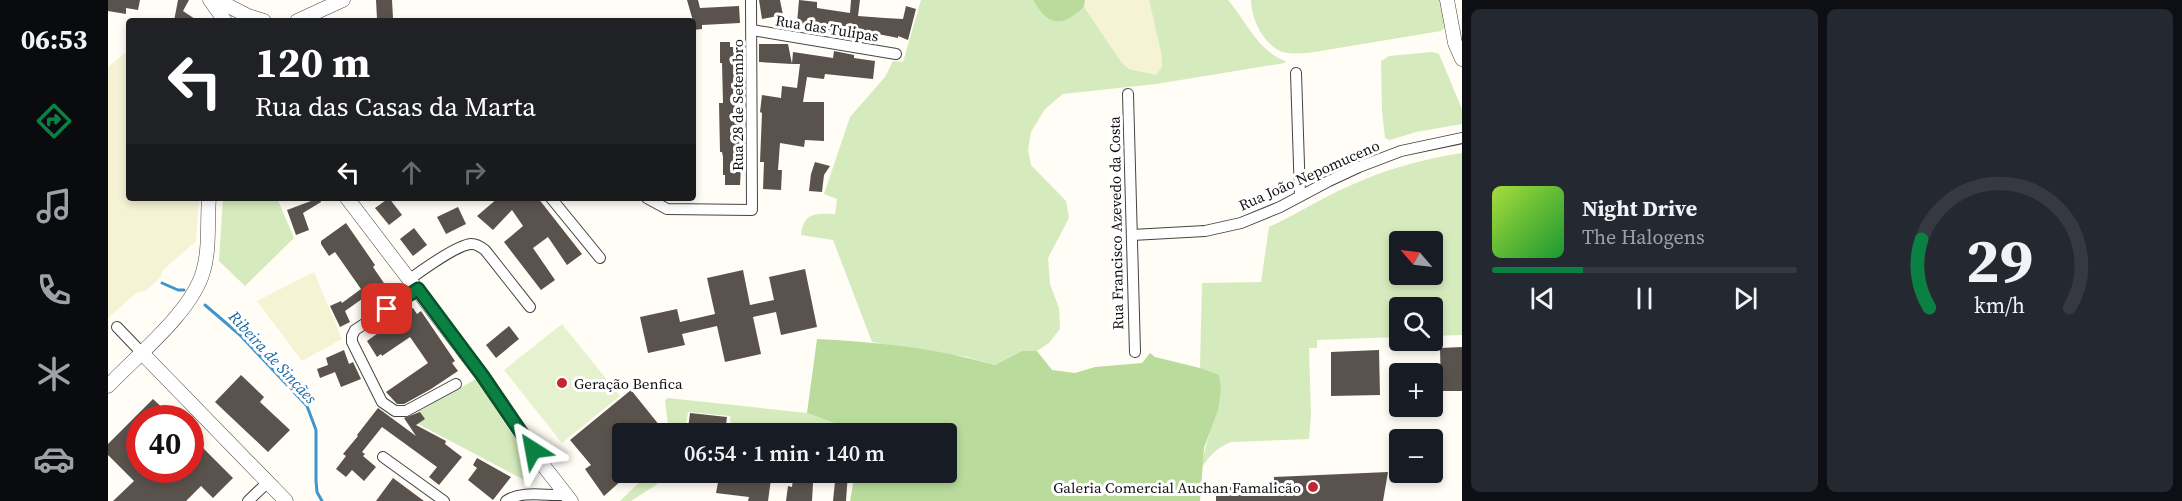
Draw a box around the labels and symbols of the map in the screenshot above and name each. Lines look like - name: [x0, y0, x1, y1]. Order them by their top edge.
- street label: Rua das Tulipas: [774, 9, 880, 47]
- street label: Rua 28 de Setembro: [727, 39, 748, 171]
- street label: Rua Francisco Azevedo da Costa: [1104, 116, 1128, 330]
- street label: Rua João Nepomuceno: [1235, 134, 1383, 216]
- north arrow: [1389, 231, 1443, 285]
- pin: [361, 283, 412, 334]
- water label: Ribeira de Sinçães: [223, 305, 322, 408]
- place label: Geração Benfica: [574, 373, 683, 394]
- marker: Geração Benfica: [555, 376, 569, 390]
- speed limit sign: 40: [126, 405, 204, 483]
- position arrow: [501, 418, 565, 482]
- place label: Galeria Comercial Auchan Famalicão: [1053, 477, 1301, 498]
- marker: Galeria Comercial Auchan Famalicão: [1306, 480, 1320, 494]

